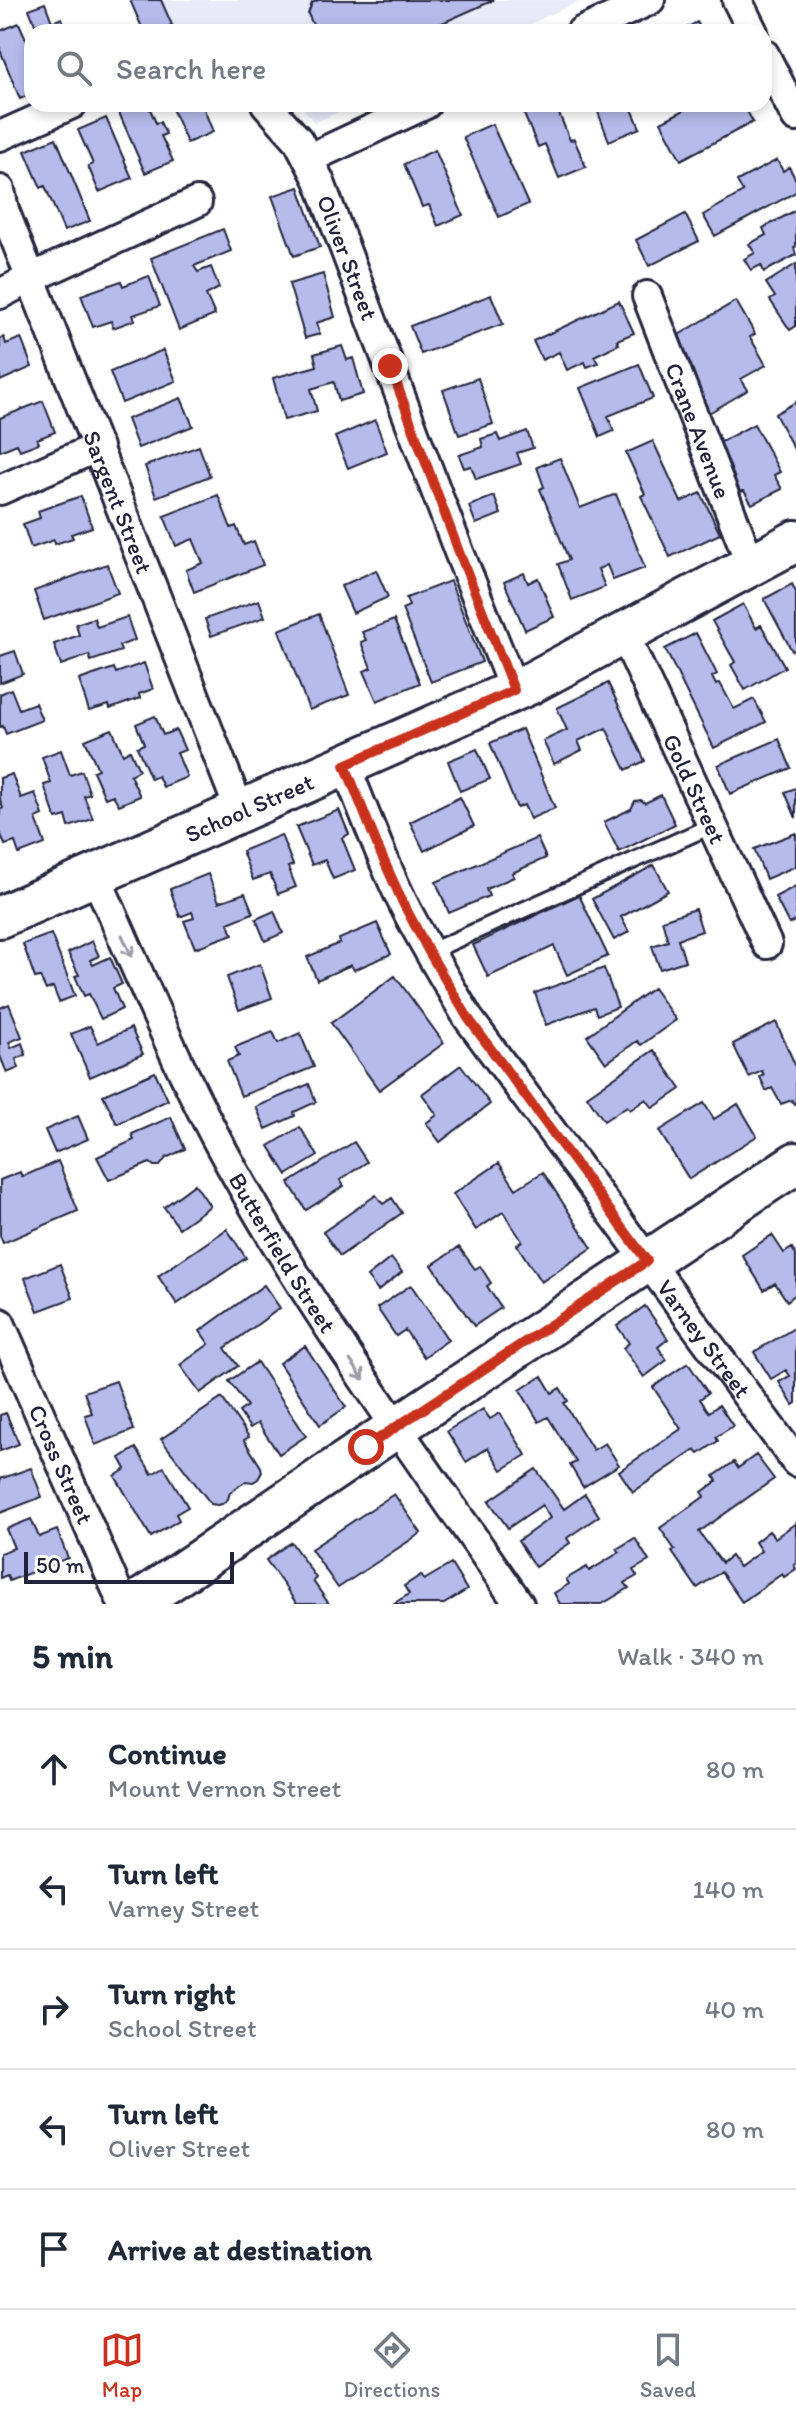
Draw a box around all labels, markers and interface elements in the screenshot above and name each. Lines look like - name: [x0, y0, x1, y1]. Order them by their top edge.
- search box: [24, 24, 772, 112]
- icon: search: [52, 46, 96, 90]
- text: Search here: [116, 50, 266, 87]
- street label: Oliver Street: [311, 191, 385, 324]
- route end: [372, 348, 408, 384]
- street label: Crane Avenue: [660, 358, 738, 502]
- street label: Sargent Street: [78, 426, 160, 578]
- street label: Gold Street: [657, 729, 733, 848]
- street label: School Street: [180, 766, 318, 848]
- one-way arrow: [120, 933, 135, 958]
- street label: Butterfield Street: [223, 1167, 343, 1338]
- street label: Varney Street: [651, 1273, 758, 1403]
- one-way arrow: [349, 1359, 365, 1381]
- street label: Cross Street: [23, 1400, 101, 1528]
- route start: [348, 1429, 384, 1465]
- scale bar: [24, 1548, 234, 1584]
- text: 50 m: [36, 1552, 85, 1579]
- text: 5 min: [32, 1636, 113, 1677]
- text: Walk · 340 m: [617, 1640, 764, 1672]
- text: Continue: [108, 1735, 227, 1772]
- icon: ahead: [32, 1747, 76, 1791]
- text: 80 m: [706, 1753, 764, 1785]
- text: Mount Vernon Street: [108, 1772, 341, 1804]
- text: Turn left: [108, 1855, 219, 1892]
- icon: left: [32, 1867, 76, 1911]
- text: 140 m: [693, 1873, 764, 1905]
- text: Varney Street: [108, 1892, 259, 1924]
- text: Turn right: [108, 1975, 236, 2012]
- icon: right: [32, 1987, 76, 2031]
- text: 40 m: [705, 1993, 764, 2025]
- text: School Street: [108, 2012, 257, 2044]
- text: Turn left: [108, 2095, 219, 2132]
- icon: left: [32, 2107, 76, 2151]
- text: 80 m: [706, 2113, 764, 2145]
- text: Oliver Street: [108, 2132, 250, 2164]
- icon: arrive: [32, 2227, 76, 2271]
- text: Arrive at destination: [108, 2231, 372, 2268]
- tab: Map: [100, 2328, 144, 2403]
- tab: Directions: [344, 2328, 440, 2403]
- tab: Saved: [640, 2328, 696, 2403]

